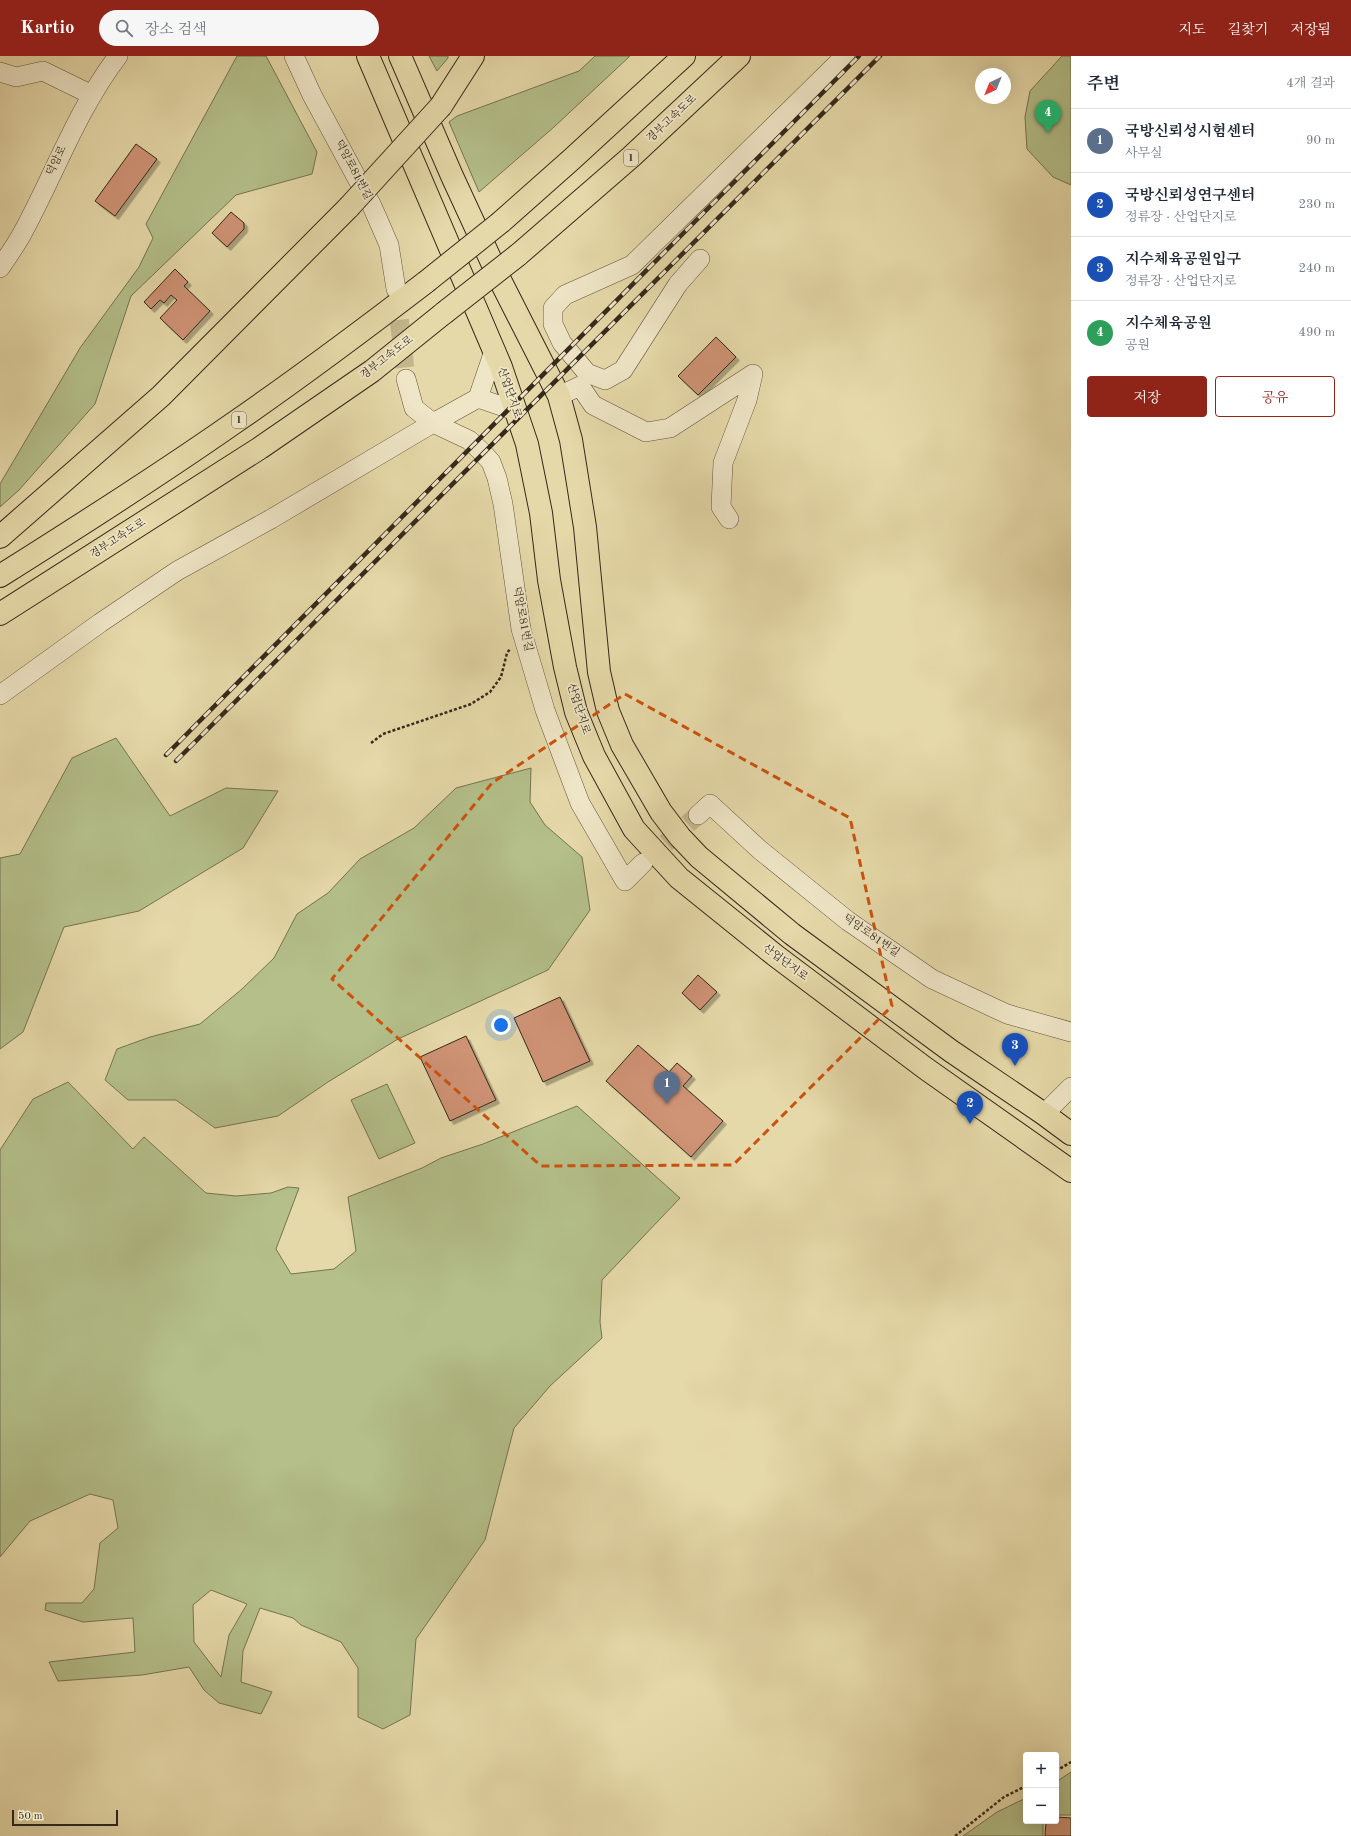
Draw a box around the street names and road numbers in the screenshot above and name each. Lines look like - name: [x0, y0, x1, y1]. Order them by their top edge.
- street label: 경부고속도로: [644, 92, 699, 145]
- street label: 덕암로81번길: [333, 138, 374, 202]
- street label: 덕암로: [44, 143, 69, 178]
- road number: 1: [624, 150, 638, 166]
- street label: 경부고속도로: [357, 332, 416, 382]
- street label: 산업단지로: [495, 366, 524, 420]
- road number: 1: [232, 412, 246, 428]
- street label: 경부고속도로: [87, 515, 148, 561]
- street label: 덕암로81번길: [510, 585, 535, 652]
- street label: 산업단지로: [565, 682, 593, 736]
- street label: 덕암로81번길: [841, 912, 902, 959]
- street label: 산업단지로: [760, 942, 810, 984]

